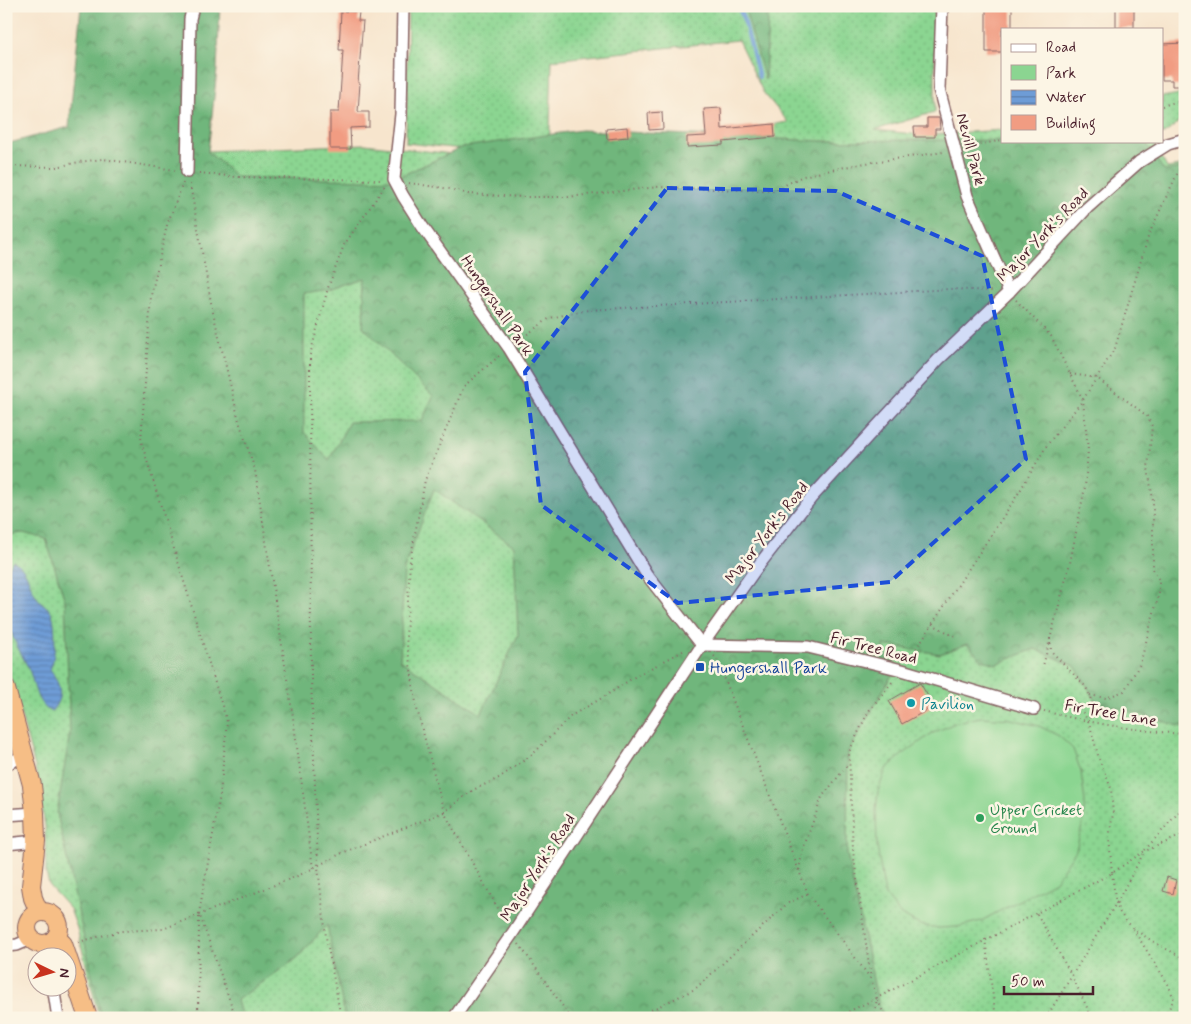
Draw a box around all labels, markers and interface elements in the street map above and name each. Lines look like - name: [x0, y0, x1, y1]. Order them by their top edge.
- legend: [1001, 28, 1164, 142]
- text: Road: [1046, 38, 1076, 58]
- text: Park: [1046, 64, 1076, 84]
- text: Water: [1046, 88, 1086, 108]
- street label: Nevill Park: [951, 111, 990, 188]
- text: Building: [1046, 114, 1096, 135]
- street label: Major York's Road: [993, 183, 1094, 287]
- street label: Hungershall Park: [454, 251, 538, 361]
- street label: Major York's Road: [721, 478, 814, 588]
- street label: Fir Tree Road: [828, 628, 919, 669]
- place label: Hungershall Park: [710, 658, 827, 680]
- marker: Hungershall Park: [694, 661, 706, 673]
- place label: Pavilion: [921, 694, 974, 715]
- street label: Fir Tree Lane: [1063, 695, 1159, 732]
- marker: Pavilion: [905, 697, 917, 709]
- place label: Upper Cricket Ground: [990, 800, 1082, 839]
- street label: Major York's Road: [496, 810, 581, 925]
- marker: Upper Cricket Ground: [974, 812, 986, 824]
- north arrow: [28, 946, 78, 996]
- scale bar: [1004, 964, 1092, 996]
- text: N: [55, 968, 73, 978]
- text: 50 m: [1011, 972, 1045, 992]

